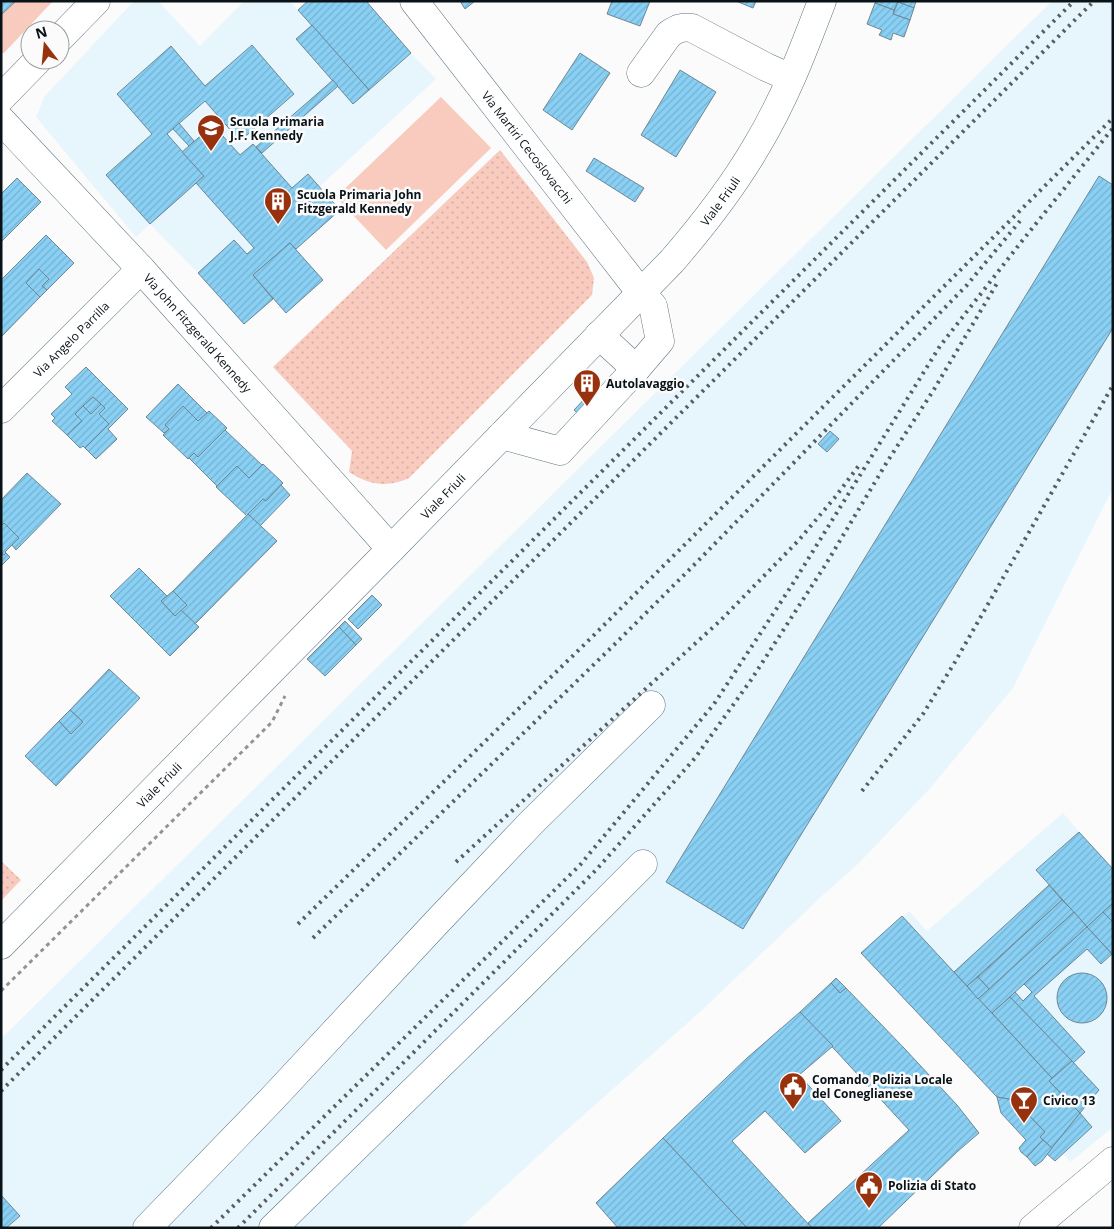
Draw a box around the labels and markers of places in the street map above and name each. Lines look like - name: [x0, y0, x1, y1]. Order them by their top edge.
- school or university icon: Scuola Primaria J.F. Kennedy: [196, 113, 226, 152]
- place label: Scuola Primaria J.F. Kennedy: [229, 113, 324, 144]
- building icon: Scuola Primaria John Fitzgerald Kennedy: [263, 186, 293, 225]
- place label: Scuola Primaria John Fitzgerald Kennedy: [297, 186, 421, 217]
- building icon: Autolavaggio: [572, 368, 602, 407]
- place label: Autolavaggio: [606, 375, 684, 392]
- public building icon: Comando Polizia Locale del Coneglianese: [778, 1071, 808, 1110]
- place label: Comando Polizia Locale del Coneglianese: [812, 1071, 953, 1102]
- bar icon: Civico 13: [1009, 1085, 1039, 1124]
- place label: Civico 13: [1043, 1092, 1095, 1109]
- public building icon: Polizia di Stato: [854, 1170, 884, 1209]
- place label: Polizia di Stato: [888, 1177, 976, 1194]

